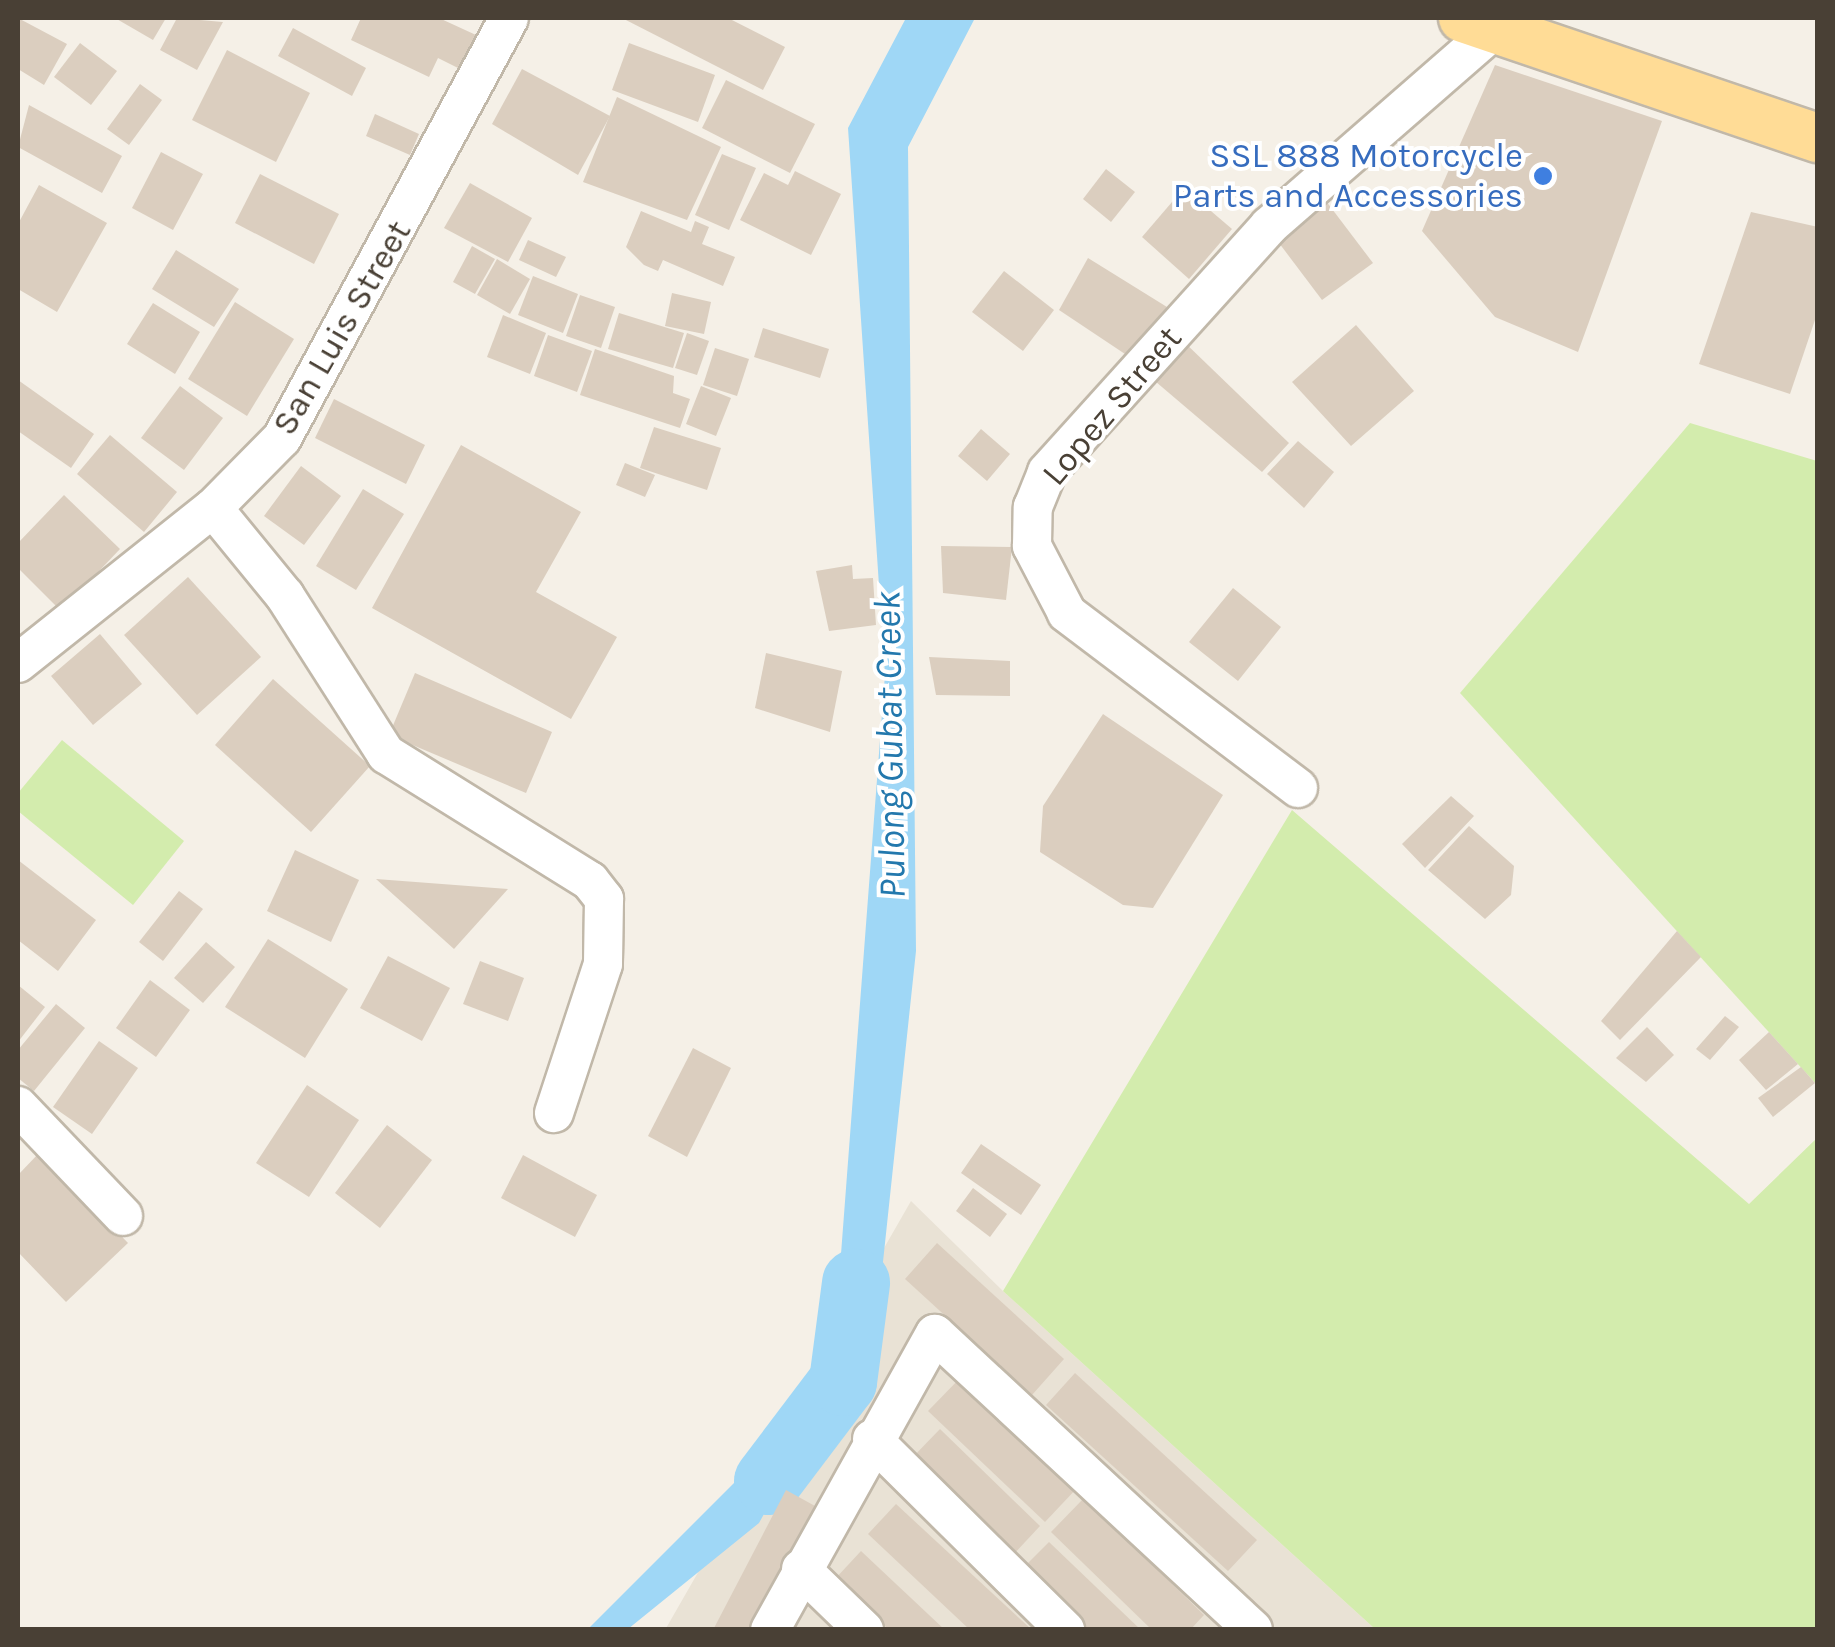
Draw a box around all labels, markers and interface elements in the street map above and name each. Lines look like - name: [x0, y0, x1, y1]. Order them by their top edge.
- place label: SSL 888 Motorcycle Parts and Accessories: [1173, 135, 1523, 217]
- marker: SSL 888 Motorcycle Parts and Accessories: [1532, 165, 1554, 187]
- street label: San Luis Street: [264, 213, 420, 443]
- street label: Lopez Street: [1033, 318, 1191, 494]
- water label: Pulong Gubat Creek: [865, 591, 915, 899]

